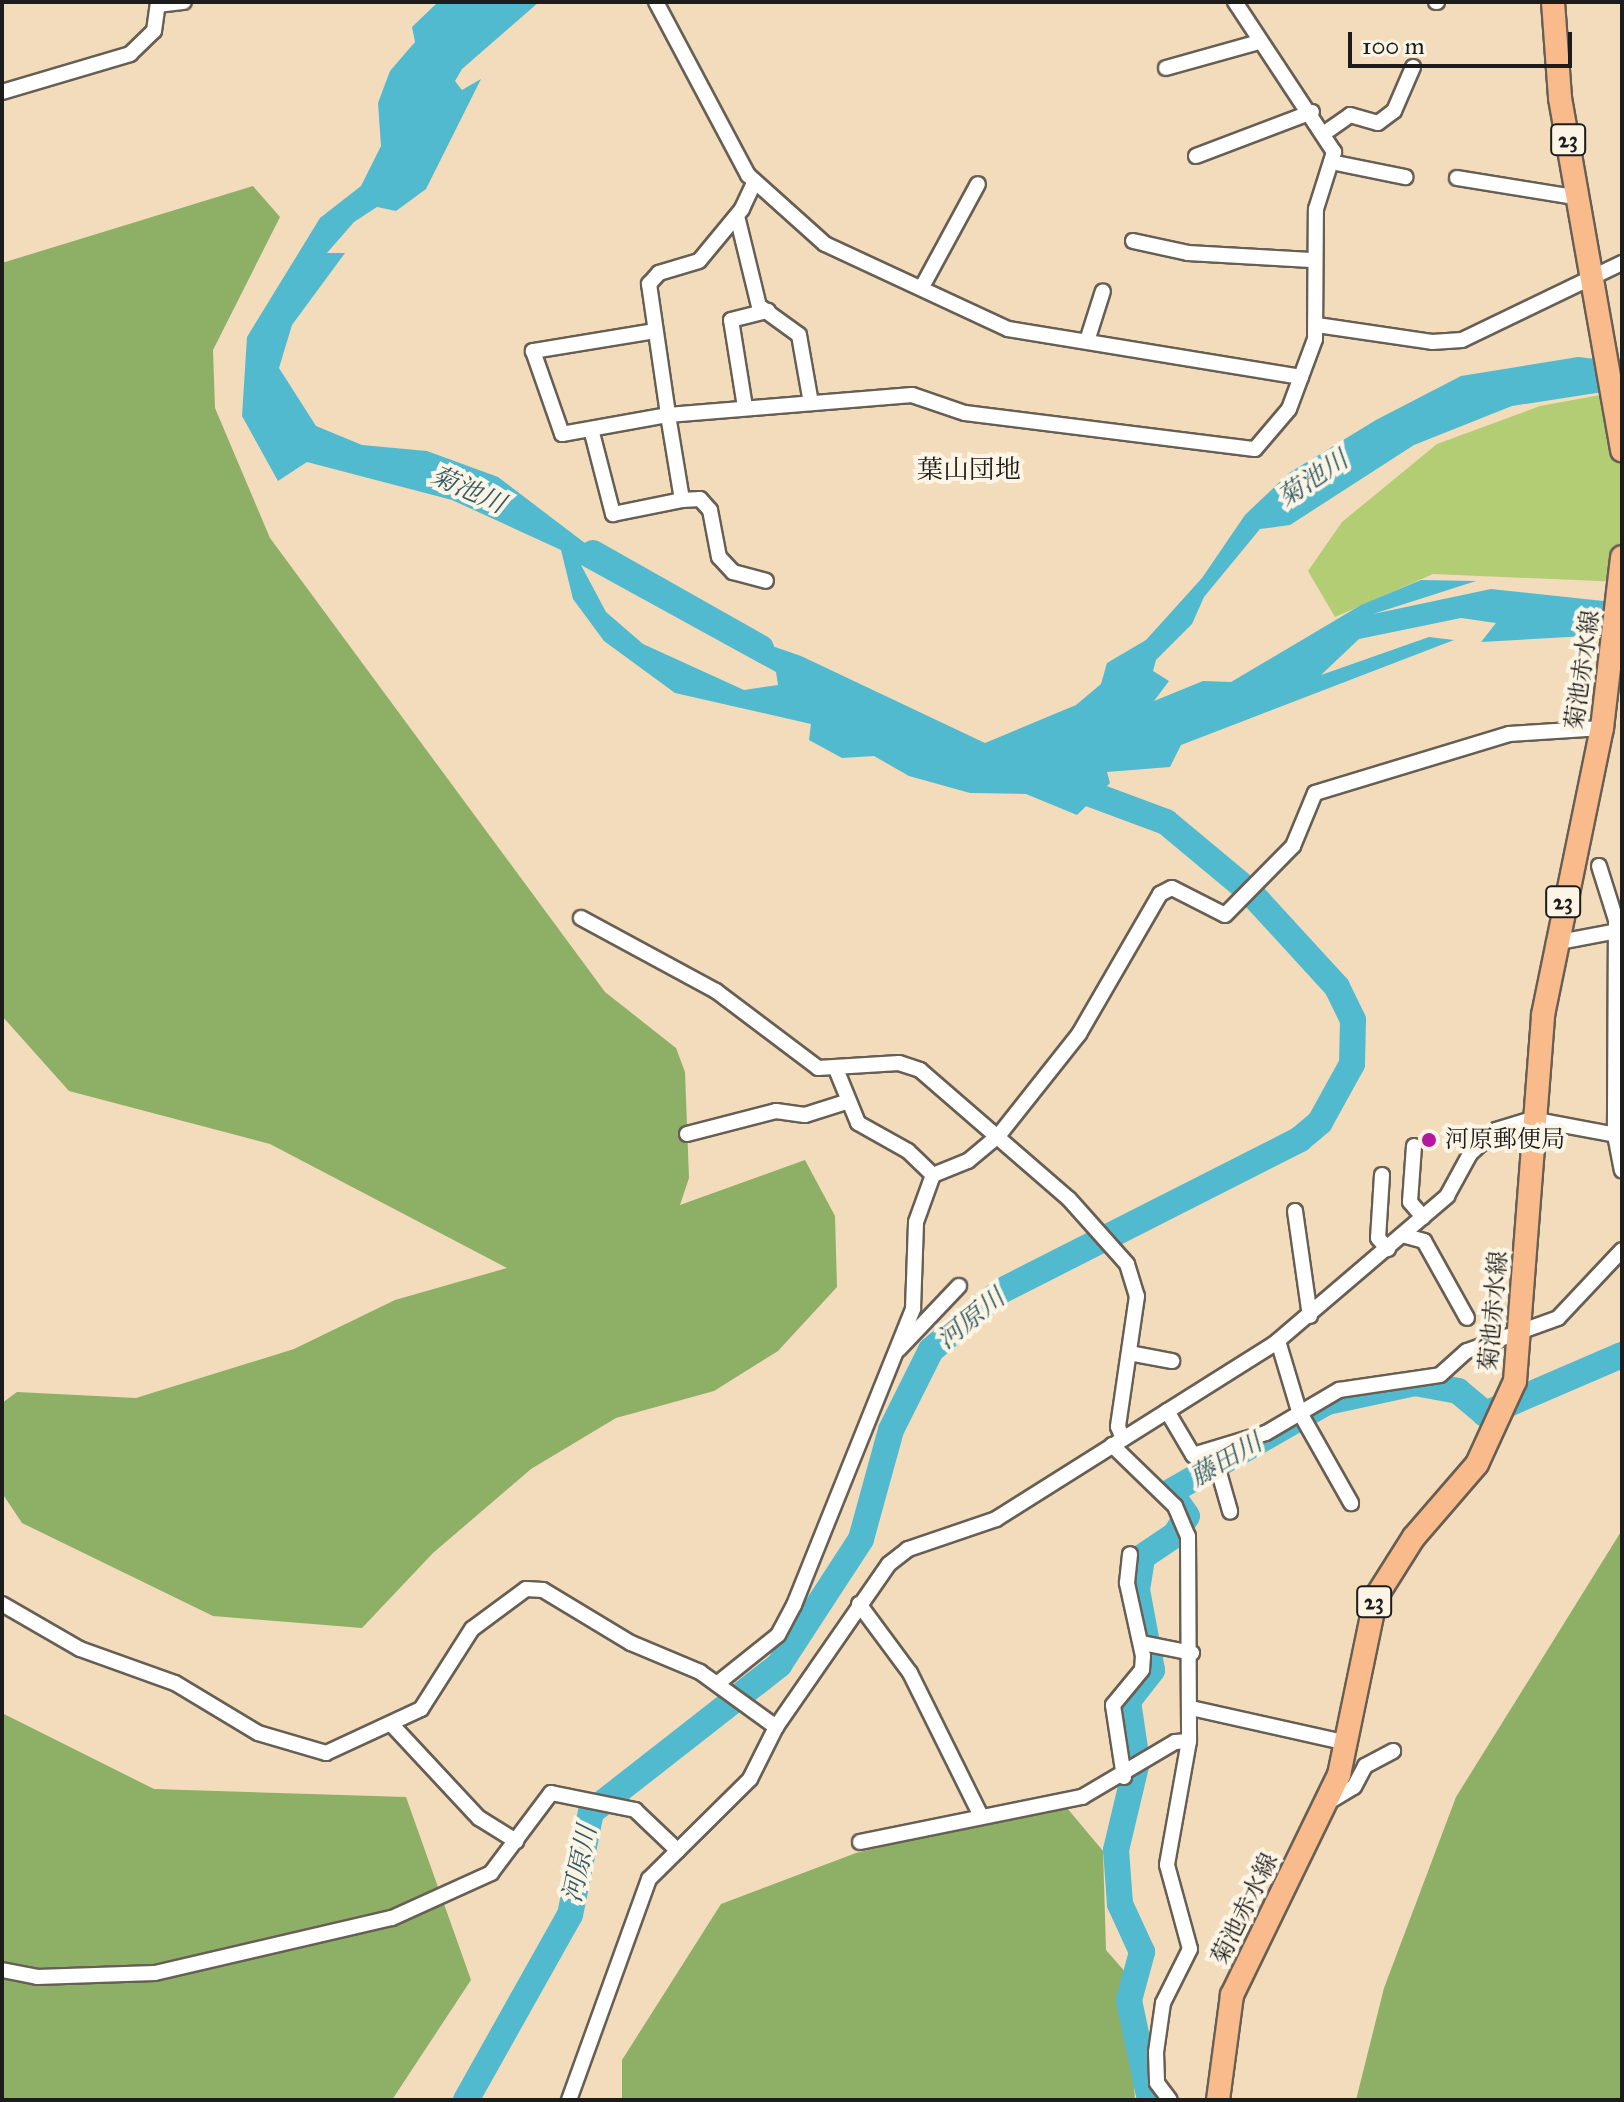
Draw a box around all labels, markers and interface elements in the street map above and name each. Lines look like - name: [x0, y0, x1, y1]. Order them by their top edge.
- scale bar: [1352, 16, 1576, 66]
- text: 100 m: [1362, 31, 1425, 61]
- road number: 23: [1550, 122, 1586, 158]
- water label: 菊池川: [1272, 444, 1354, 514]
- district label: 葉山団地: [917, 454, 1021, 486]
- water label: 菊池川: [426, 460, 510, 520]
- street label: 菊池赤水線: [1560, 609, 1606, 731]
- road number: 23: [1545, 884, 1581, 920]
- place label: 河原郵便局: [1445, 1126, 1565, 1154]
- marker: 河原郵便局: [1420, 1131, 1438, 1149]
- street label: 菊池赤水線: [1474, 1250, 1514, 1372]
- water label: 河原川: [931, 1282, 1011, 1356]
- water label: 藤田川: [1184, 1427, 1268, 1493]
- road number: 23: [1356, 1584, 1392, 1620]
- water label: 河原川: [557, 1823, 603, 1905]
- street label: 菊池赤水線: [1206, 1849, 1284, 1969]

